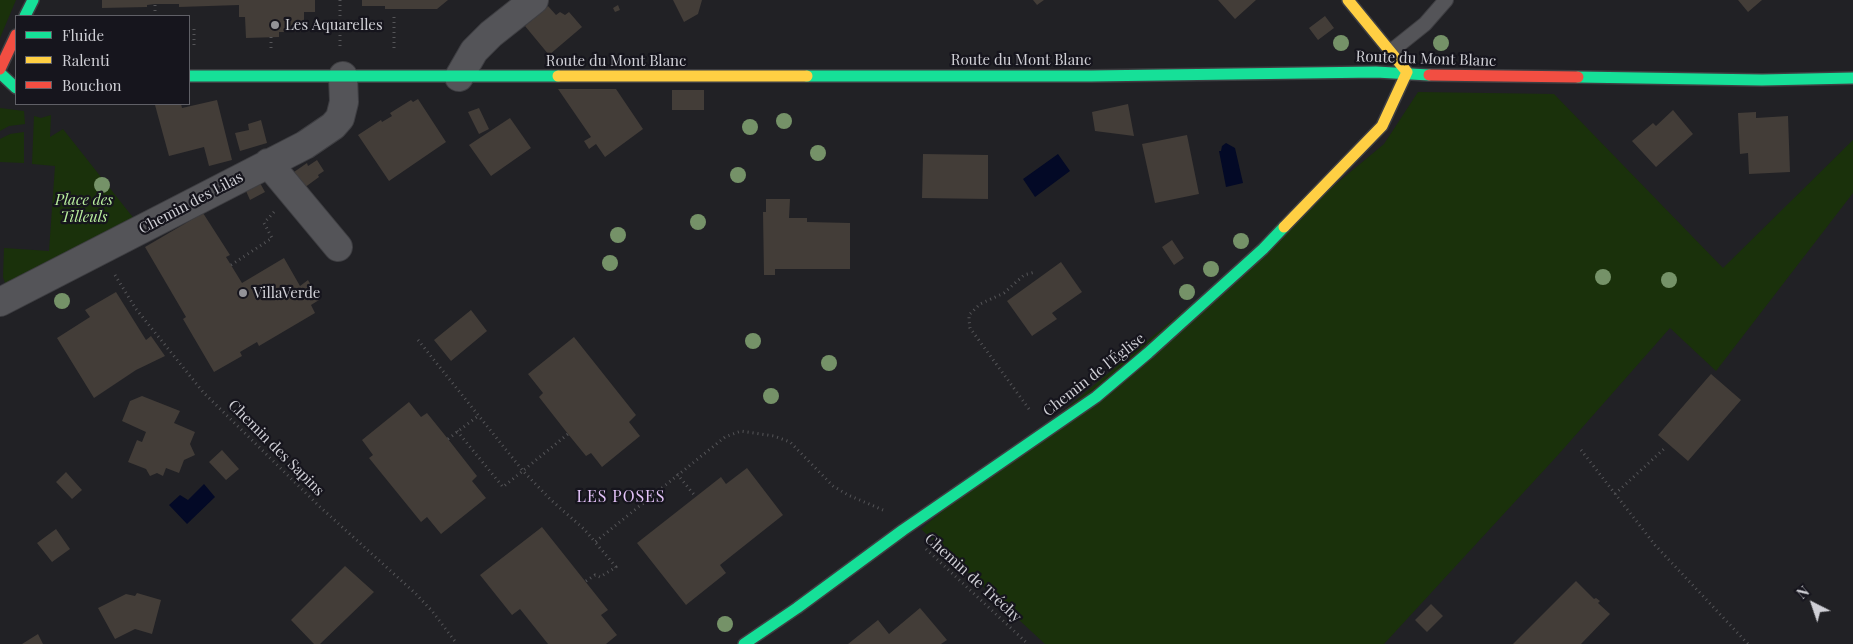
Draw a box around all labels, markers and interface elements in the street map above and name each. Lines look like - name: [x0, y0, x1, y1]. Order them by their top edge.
- legend: [15, 15, 190, 105]
- place label: Les Aquarelles: [285, 16, 383, 34]
- marker: Les Aquarelles: [269, 19, 281, 31]
- text: Fluide: [62, 25, 104, 45]
- street label: Route du Mont Blanc: [1355, 48, 1497, 70]
- text: Ralenti: [62, 50, 110, 70]
- street label: Route du Mont Blanc: [951, 51, 1091, 69]
- street label: Route du Mont Blanc: [546, 52, 686, 70]
- text: Bouchon: [62, 75, 122, 95]
- street label: Chemin des Lilas: [136, 168, 246, 238]
- park label: Place des Tilleuls: [55, 191, 113, 226]
- place label: VillaVerde: [253, 284, 320, 302]
- marker: VillaVerde: [237, 287, 249, 299]
- street label: Chemin de l'Église: [1039, 330, 1149, 420]
- street label: Chemin des Sapins: [224, 396, 328, 500]
- district label: LES POSES: [575, 487, 667, 507]
- street label: Chemin de Tréchy: [921, 530, 1025, 626]
- north arrow: [1788, 579, 1838, 629]
- text: N: [1793, 582, 1813, 603]

